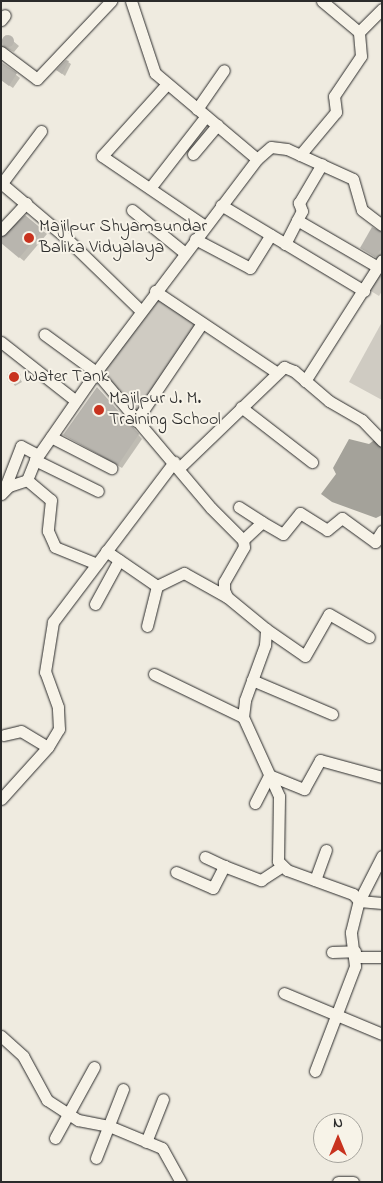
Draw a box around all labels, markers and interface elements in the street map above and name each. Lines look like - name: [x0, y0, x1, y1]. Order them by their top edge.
- place label: Majilpur Shyamsundar Balika Vidyalaya: [39, 217, 207, 260]
- marker: Majilpur Shyamsundar Balika Vidyalaya: [23, 232, 35, 244]
- place label: Water Tank: [24, 366, 109, 388]
- marker: Water Tank: [8, 371, 20, 383]
- place label: Majilpur J. M. Training School: [109, 389, 221, 432]
- marker: Majilpur J. M. Training School: [93, 404, 105, 416]
- north arrow: [313, 1113, 363, 1163]
- text: N: [333, 1113, 343, 1134]

